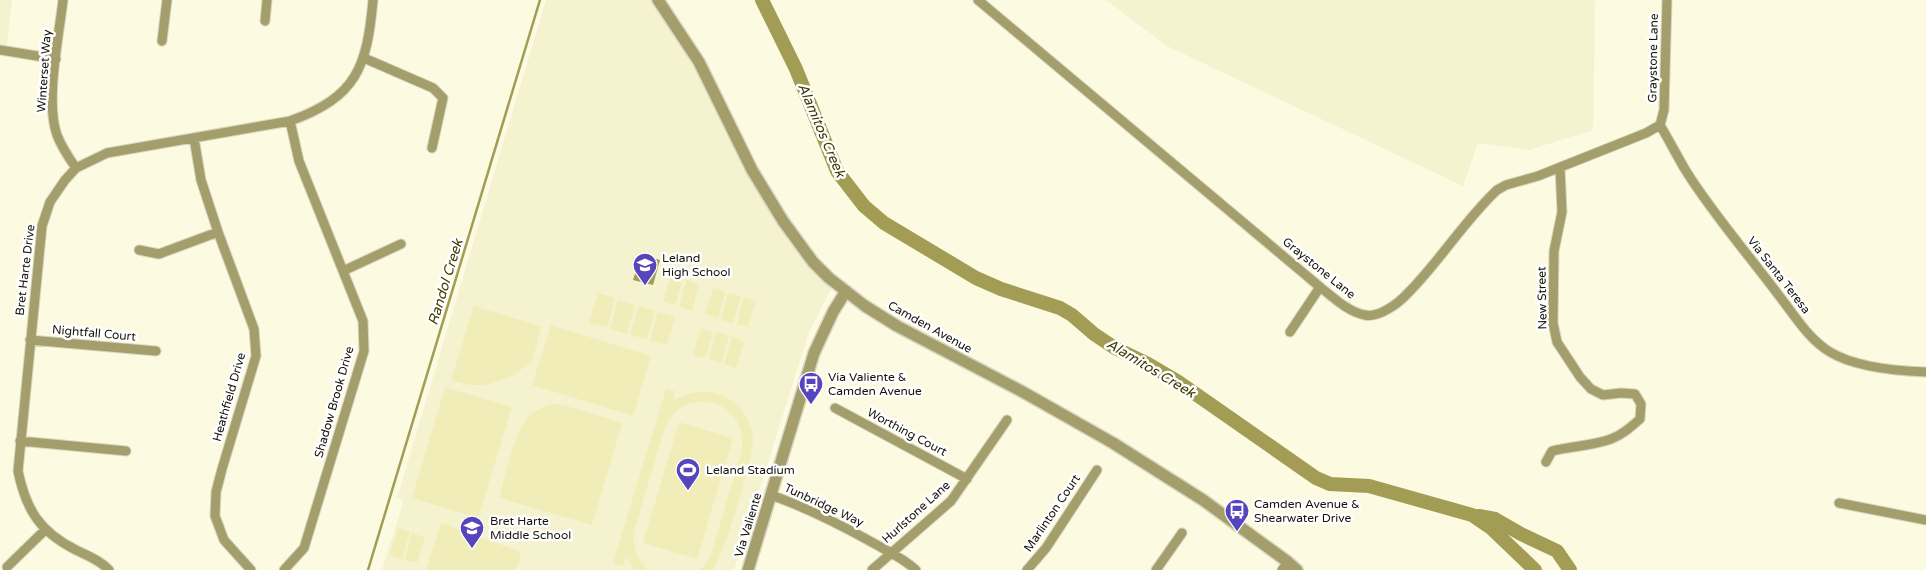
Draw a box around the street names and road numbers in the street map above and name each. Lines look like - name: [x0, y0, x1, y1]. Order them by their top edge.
- street label: Graystone Lane: [1645, 13, 1661, 103]
- street label: Winterset Way: [34, 29, 54, 113]
- street label: Bret Harte Drive: [12, 224, 38, 316]
- street label: Graystone Lane: [1280, 234, 1358, 302]
- street label: Via Santa Teresa: [1745, 234, 1813, 316]
- street label: New Street: [1534, 266, 1550, 330]
- street label: Camden Avenue: [886, 298, 975, 356]
- street label: Nightfall Court: [52, 322, 137, 344]
- street label: Shadow Brook Drive: [311, 344, 357, 459]
- street label: Heathfield Drive: [210, 351, 248, 443]
- street label: Worthing Court: [865, 405, 950, 459]
- street label: Marlinton Court: [1021, 471, 1083, 554]
- street label: Hurlstone Lane: [879, 478, 953, 546]
- street label: Tunbridge Way: [782, 480, 866, 530]
- street label: Via Valiente: [732, 491, 765, 559]

